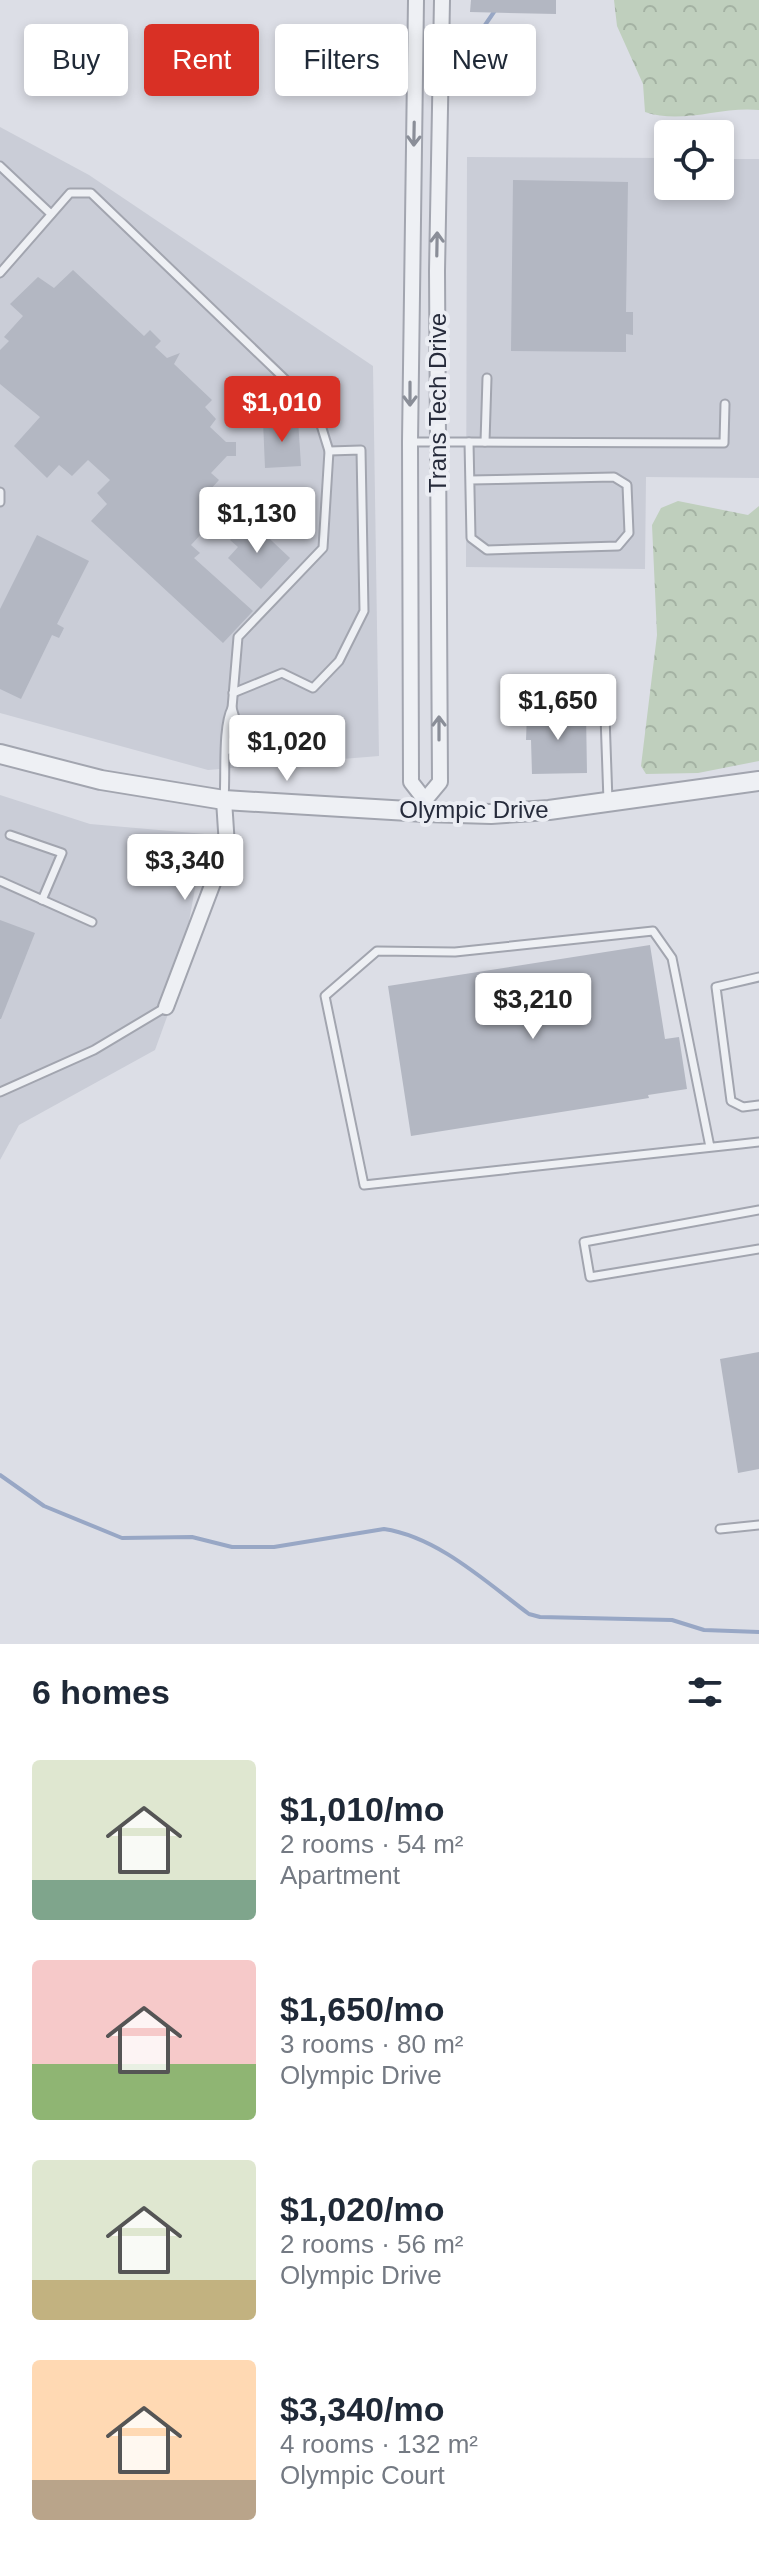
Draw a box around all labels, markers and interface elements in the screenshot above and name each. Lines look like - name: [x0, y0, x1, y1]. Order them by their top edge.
- chip: Buy: [24, 24, 128, 96]
- chip: Rent: [144, 24, 259, 96]
- chip: Filters: [275, 24, 408, 96]
- chip: New: [424, 24, 536, 96]
- one-way arrow: [406, 120, 421, 147]
- map controls: [654, 120, 734, 200]
- button: locate: [654, 120, 734, 200]
- one-way arrow: [429, 231, 445, 258]
- street label: Trans Tech Drive: [424, 313, 451, 493]
- pin: $1,010: [217, 376, 347, 444]
- one-way arrow: [402, 380, 418, 407]
- text: $1,010: [242, 387, 322, 417]
- pin: $1,130: [192, 487, 322, 555]
- text: $1,130: [217, 498, 297, 528]
- pin: $1,650: [493, 674, 623, 742]
- text: $1,650: [518, 685, 598, 715]
- pin: $1,020: [222, 715, 352, 783]
- one-way arrow: [432, 715, 447, 742]
- text: $1,020: [247, 726, 327, 756]
- street label: Olympic Drive: [399, 796, 549, 823]
- pin: $3,340: [120, 834, 250, 902]
- text: $3,340: [145, 845, 225, 875]
- pin: $3,210: [468, 973, 598, 1041]
- text: $3,210: [493, 984, 573, 1014]
- icon: filters: [683, 1670, 727, 1714]
- text: 6 homes: [32, 1673, 170, 1711]
- text: $1,010/mo: [280, 1790, 444, 1828]
- icon: home: [96, 1792, 192, 1888]
- text: 2 rooms · 54 m²: [280, 1829, 464, 1859]
- text: Apartment: [280, 1860, 400, 1890]
- text: $1,650/mo: [280, 1990, 444, 2028]
- icon: home: [96, 1992, 192, 2088]
- text: 3 rooms · 80 m²: [280, 2029, 464, 2059]
- text: Olympic Drive: [280, 2060, 442, 2090]
- text: $1,020/mo: [280, 2190, 444, 2228]
- icon: home: [96, 2192, 192, 2288]
- text: 2 rooms · 56 m²: [280, 2229, 464, 2259]
- text: Olympic Drive: [280, 2260, 442, 2290]
- text: $3,340/mo: [280, 2390, 444, 2428]
- icon: home: [96, 2392, 192, 2488]
- text: 4 rooms · 132 m²: [280, 2429, 478, 2459]
- text: Olympic Court: [280, 2460, 445, 2490]

